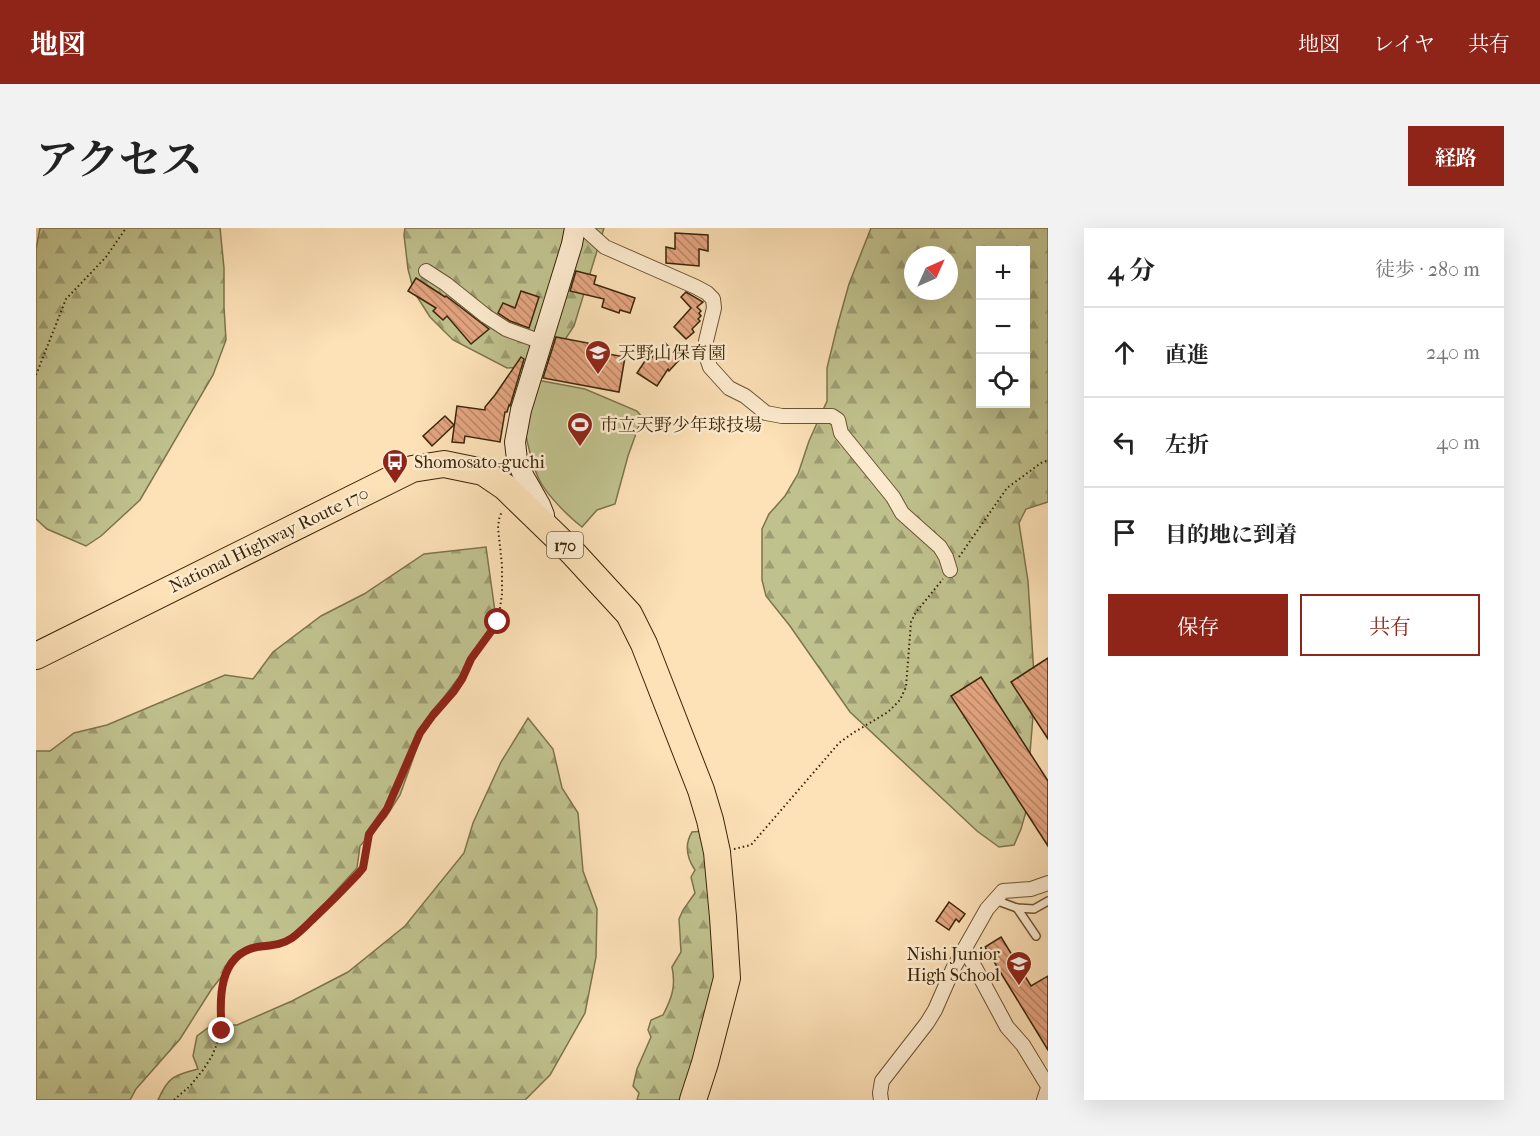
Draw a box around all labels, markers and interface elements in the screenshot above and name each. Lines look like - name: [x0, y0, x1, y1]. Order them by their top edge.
- text: 地図: [30, 28, 86, 61]
- text: 地図: [1298, 32, 1340, 56]
- text: レイヤ: [1373, 32, 1435, 56]
- text: 共有: [1468, 32, 1510, 56]
- button: 経路: [1408, 126, 1504, 186]
- text: アクセス: [36, 136, 203, 185]
- north arrow: [904, 246, 958, 300]
- map controls: [976, 246, 1030, 408]
- button: +: [976, 246, 1030, 300]
- text: 4 分: [1108, 255, 1155, 286]
- text: 徒歩 · 280 m: [1375, 258, 1480, 281]
- button: −: [976, 300, 1030, 354]
- icon: ahead: [1108, 336, 1141, 369]
- school or university icon: 天野山保育園: [583, 338, 613, 376]
- text: 240 m: [1426, 341, 1480, 364]
- text: 直進: [1165, 342, 1209, 368]
- place label: 天野山保育園: [618, 343, 726, 364]
- button: locate: [976, 354, 1030, 408]
- sports icon: 市立天野少年球技場: [565, 410, 595, 448]
- place label: 市立天野少年球技場: [600, 415, 762, 436]
- icon: left: [1108, 426, 1141, 459]
- text: 40 m: [1436, 431, 1480, 454]
- text: 左折: [1165, 432, 1209, 458]
- bus stop icon: Shomosato-guchi: [380, 447, 410, 485]
- place label: Shomosato-guchi: [414, 452, 546, 473]
- street label: National Highway Route 170: [166, 482, 372, 598]
- icon: arrive: [1108, 516, 1141, 549]
- text: 目的地に到着: [1165, 522, 1297, 548]
- road number: 170: [547, 532, 583, 558]
- button: 保存: [1108, 594, 1288, 656]
- button: 共有: [1300, 594, 1480, 656]
- route start: [484, 608, 510, 634]
- place label: Nishi Junior High School: [906, 944, 1000, 986]
- school or university icon: Nishi Junior High School: [1004, 949, 1034, 987]
- route end: [208, 1017, 234, 1043]

